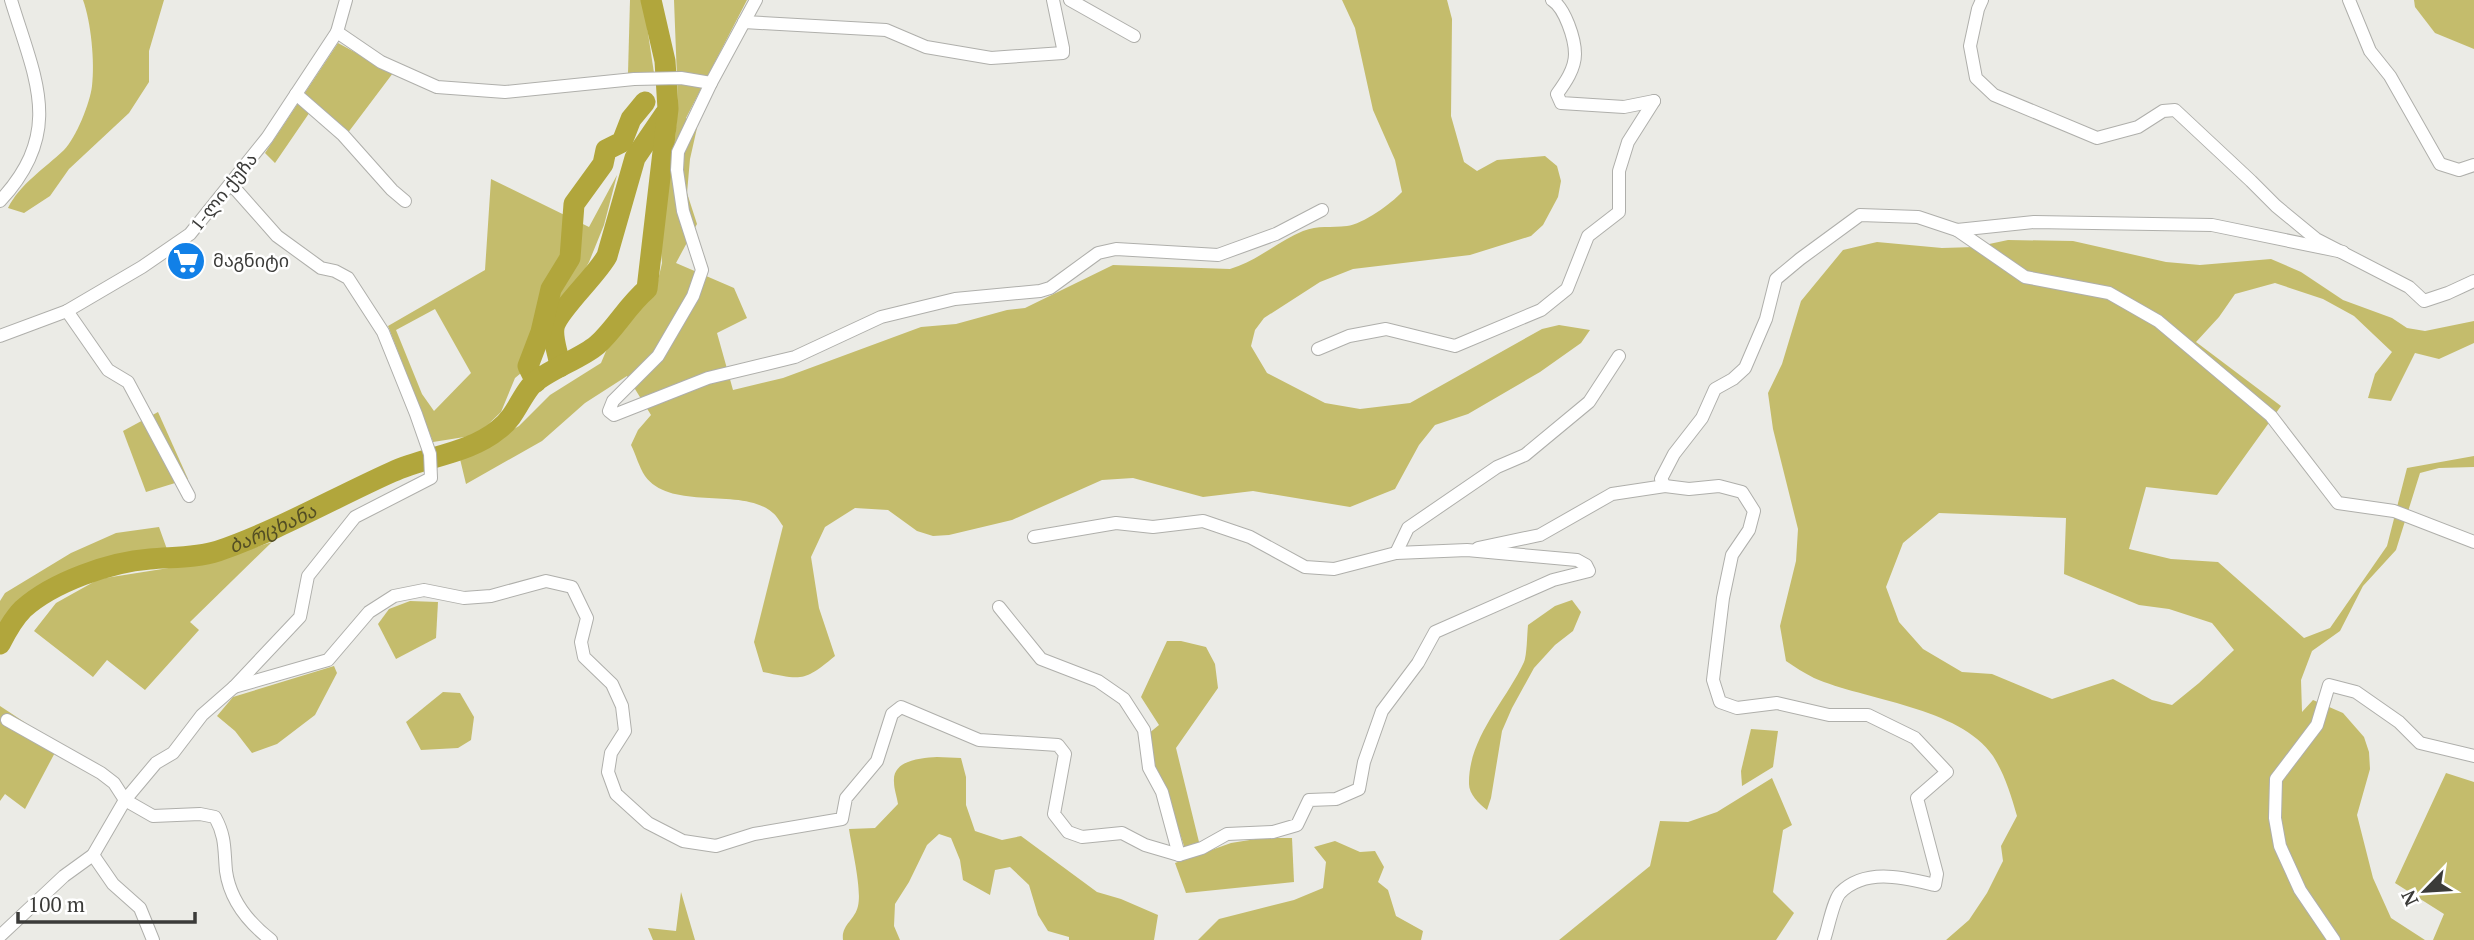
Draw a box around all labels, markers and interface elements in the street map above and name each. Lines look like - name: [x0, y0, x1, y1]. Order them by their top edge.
- street label: 1-ლი ქუჩა: [184, 147, 262, 235]
- supermarket icon: მაგნიტი: [165, 240, 207, 282]
- place label: მაგნიტი: [213, 248, 289, 272]
- water label: ბარცხანა: [225, 497, 321, 558]
- north arrow: [2390, 856, 2460, 926]
- scale bar: [18, 880, 194, 924]
- text: N: [2395, 886, 2424, 910]
- text: 100 m: [28, 890, 85, 918]

